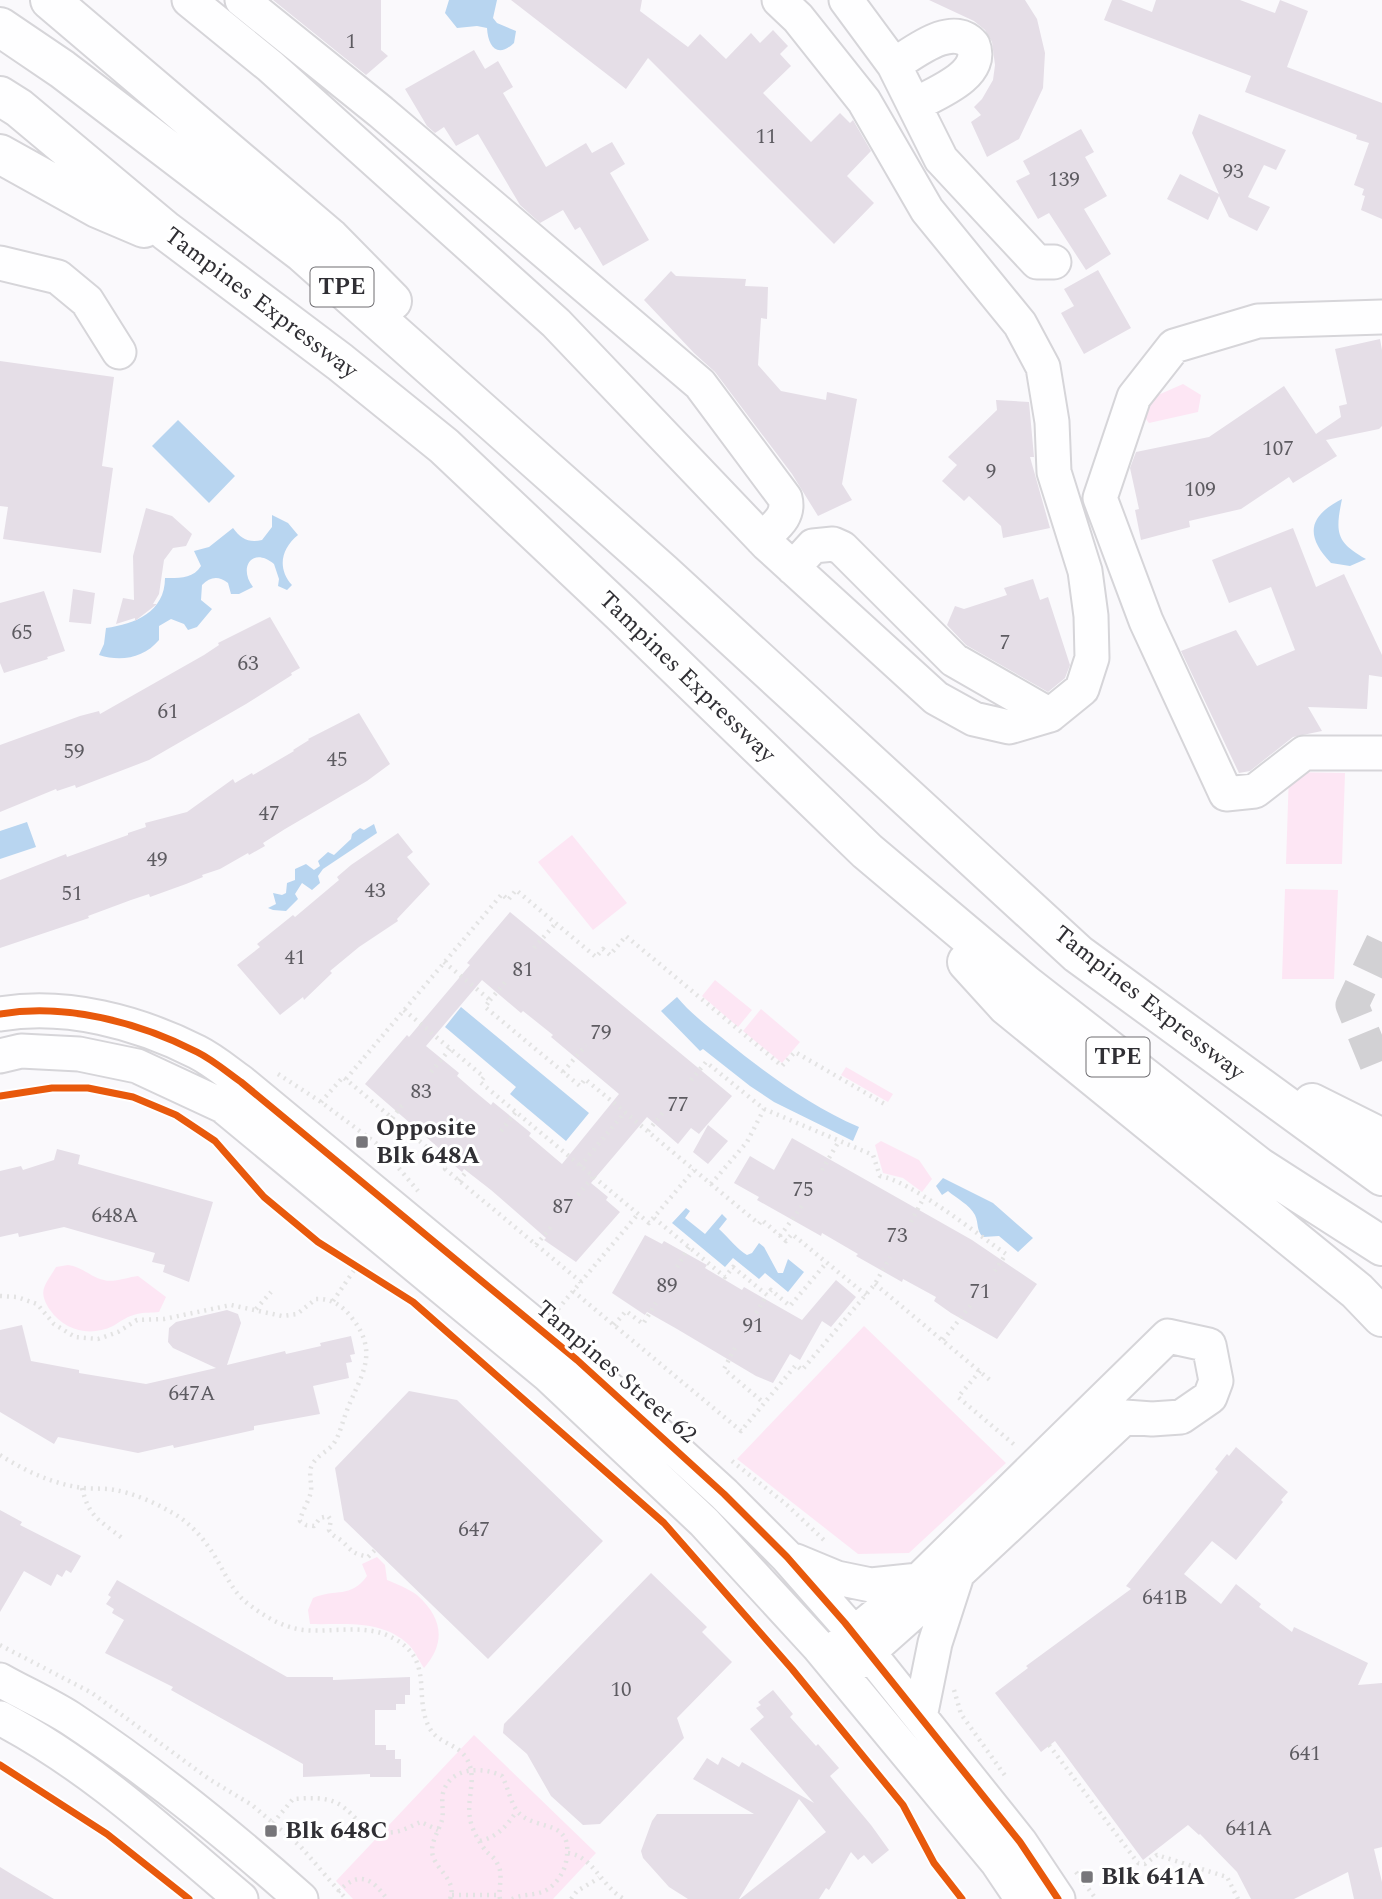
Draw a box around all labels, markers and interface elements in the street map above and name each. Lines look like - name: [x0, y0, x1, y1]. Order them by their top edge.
- house number: 1: [346, 26, 356, 58]
- house number: 11: [756, 121, 777, 153]
- house number: 93: [1223, 156, 1244, 188]
- house number: 139: [1048, 164, 1080, 196]
- street label: Tampines Expressway: [156, 218, 367, 389]
- road number: TPE: [310, 268, 374, 306]
- house number: 107: [1262, 433, 1294, 465]
- house number: 9: [986, 456, 996, 488]
- house number: 109: [1184, 474, 1216, 506]
- street label: Tampines Expressway: [590, 583, 785, 772]
- house number: 65: [12, 617, 33, 649]
- house number: 7: [1000, 627, 1010, 659]
- house number: 63: [238, 648, 259, 680]
- house number: 61: [158, 696, 179, 728]
- house number: 59: [64, 736, 85, 768]
- house number: 45: [327, 744, 348, 776]
- house number: 47: [259, 798, 280, 830]
- house number: 49: [147, 844, 168, 876]
- house number: 43: [365, 875, 386, 907]
- house number: 51: [62, 878, 83, 910]
- street label: Tampines Expressway: [1045, 917, 1254, 1090]
- house number: 41: [285, 942, 306, 974]
- house number: 81: [513, 954, 534, 986]
- house number: 79: [591, 1017, 612, 1049]
- road number: TPE: [1086, 1038, 1150, 1076]
- house number: 83: [411, 1076, 432, 1108]
- house number: 77: [668, 1089, 689, 1121]
- place label: Opposite Blk 648A: [376, 1110, 481, 1174]
- marker: Opposite Blk 648A: [354, 1134, 370, 1150]
- house number: 75: [793, 1174, 814, 1206]
- house number: 87: [553, 1191, 574, 1223]
- house number: 648A: [91, 1200, 139, 1232]
- house number: 73: [887, 1220, 908, 1252]
- house number: 89: [657, 1270, 678, 1302]
- house number: 71: [970, 1276, 991, 1308]
- street label: Tampines Street 62: [527, 1292, 705, 1452]
- house number: 91: [743, 1310, 764, 1342]
- house number: 647A: [168, 1378, 216, 1410]
- house number: 647: [458, 1514, 490, 1546]
- house number: 641B: [1142, 1582, 1188, 1614]
- house number: 10: [611, 1674, 632, 1706]
- house number: 641: [1289, 1738, 1321, 1770]
- place label: Blk 648C: [285, 1813, 388, 1849]
- house number: 641A: [1225, 1813, 1273, 1845]
- marker: Blk 648C: [263, 1823, 279, 1839]
- place label: Blk 641A: [1101, 1859, 1206, 1895]
- marker: Blk 641A: [1079, 1869, 1095, 1885]

